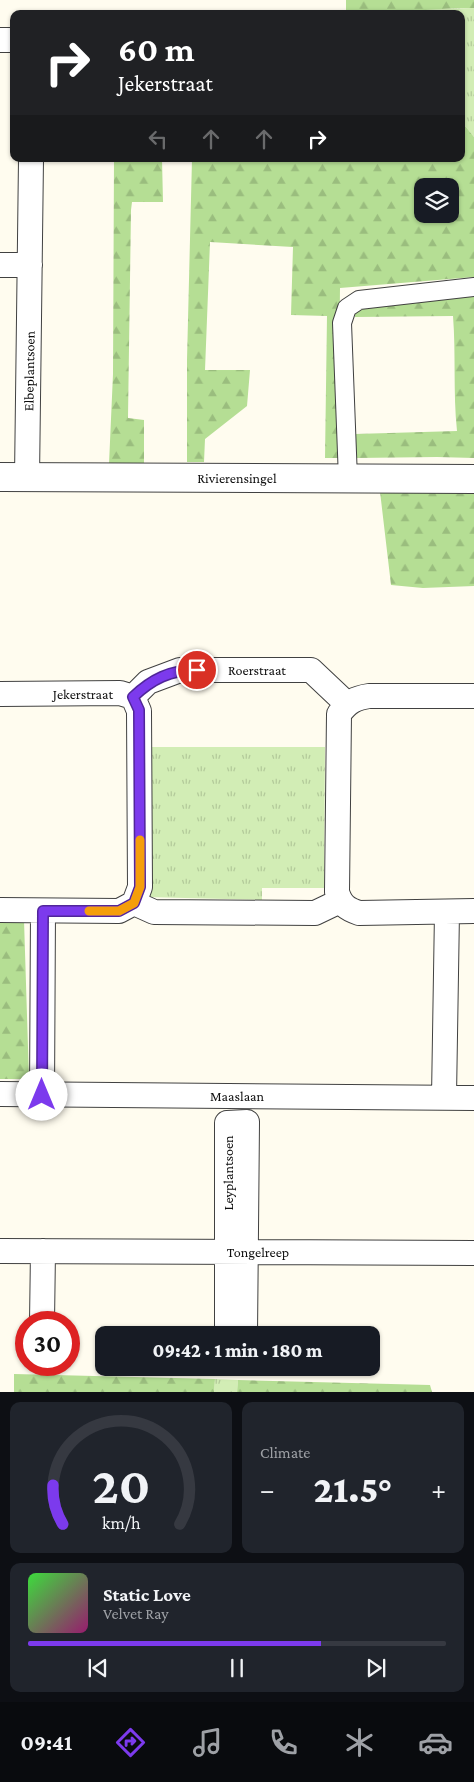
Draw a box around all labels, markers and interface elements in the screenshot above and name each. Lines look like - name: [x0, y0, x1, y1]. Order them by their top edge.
- icon: right: [35, 30, 100, 95]
- text: 60 m: [118, 30, 195, 69]
- text: Jekerstraat: [118, 71, 213, 96]
- icon: left: [144, 125, 172, 153]
- icon: ahead: [197, 125, 225, 153]
- icon: ahead: [250, 125, 278, 153]
- icon: right: [303, 125, 331, 153]
- map controls: [414, 178, 459, 223]
- button: layers: [414, 178, 459, 223]
- street label: Elbeplantsoen: [20, 330, 38, 411]
- street label: Rivierensingel: [197, 470, 277, 486]
- pin: [176, 649, 218, 691]
- icon: arrive: [183, 656, 211, 684]
- street label: Roerstraat: [228, 662, 286, 678]
- street label: Jekerstraat: [51, 686, 114, 702]
- position arrow: [15, 1068, 67, 1120]
- street label: Maaslaan: [210, 1088, 265, 1104]
- street label: Leyplantsoen: [220, 1135, 236, 1211]
- street label: Tongelreep: [227, 1244, 289, 1260]
- speed limit sign: 30: [15, 1311, 80, 1376]
- text: 09:42 · 1 min · 180 m: [153, 1340, 322, 1361]
- text: Climate: [260, 1444, 310, 1461]
- text: 20: [92, 1456, 150, 1514]
- text: 21.5°: [313, 1468, 393, 1510]
- text: −: [260, 1474, 275, 1505]
- text: +: [431, 1474, 446, 1505]
- text: km/h: [102, 1513, 141, 1533]
- text: Static Love: [103, 1584, 191, 1605]
- text: Velvet Ray: [103, 1605, 169, 1622]
- icon: previous: [84, 1654, 112, 1682]
- icon: pause: [223, 1654, 251, 1682]
- icon: next: [362, 1654, 390, 1682]
- icon: directions: [113, 1725, 148, 1760]
- icon: music: [190, 1725, 225, 1760]
- icon: phone: [266, 1725, 301, 1760]
- icon: climate: [342, 1725, 377, 1760]
- icon: car: [418, 1725, 453, 1760]
- text: 09:41: [21, 1730, 72, 1755]

